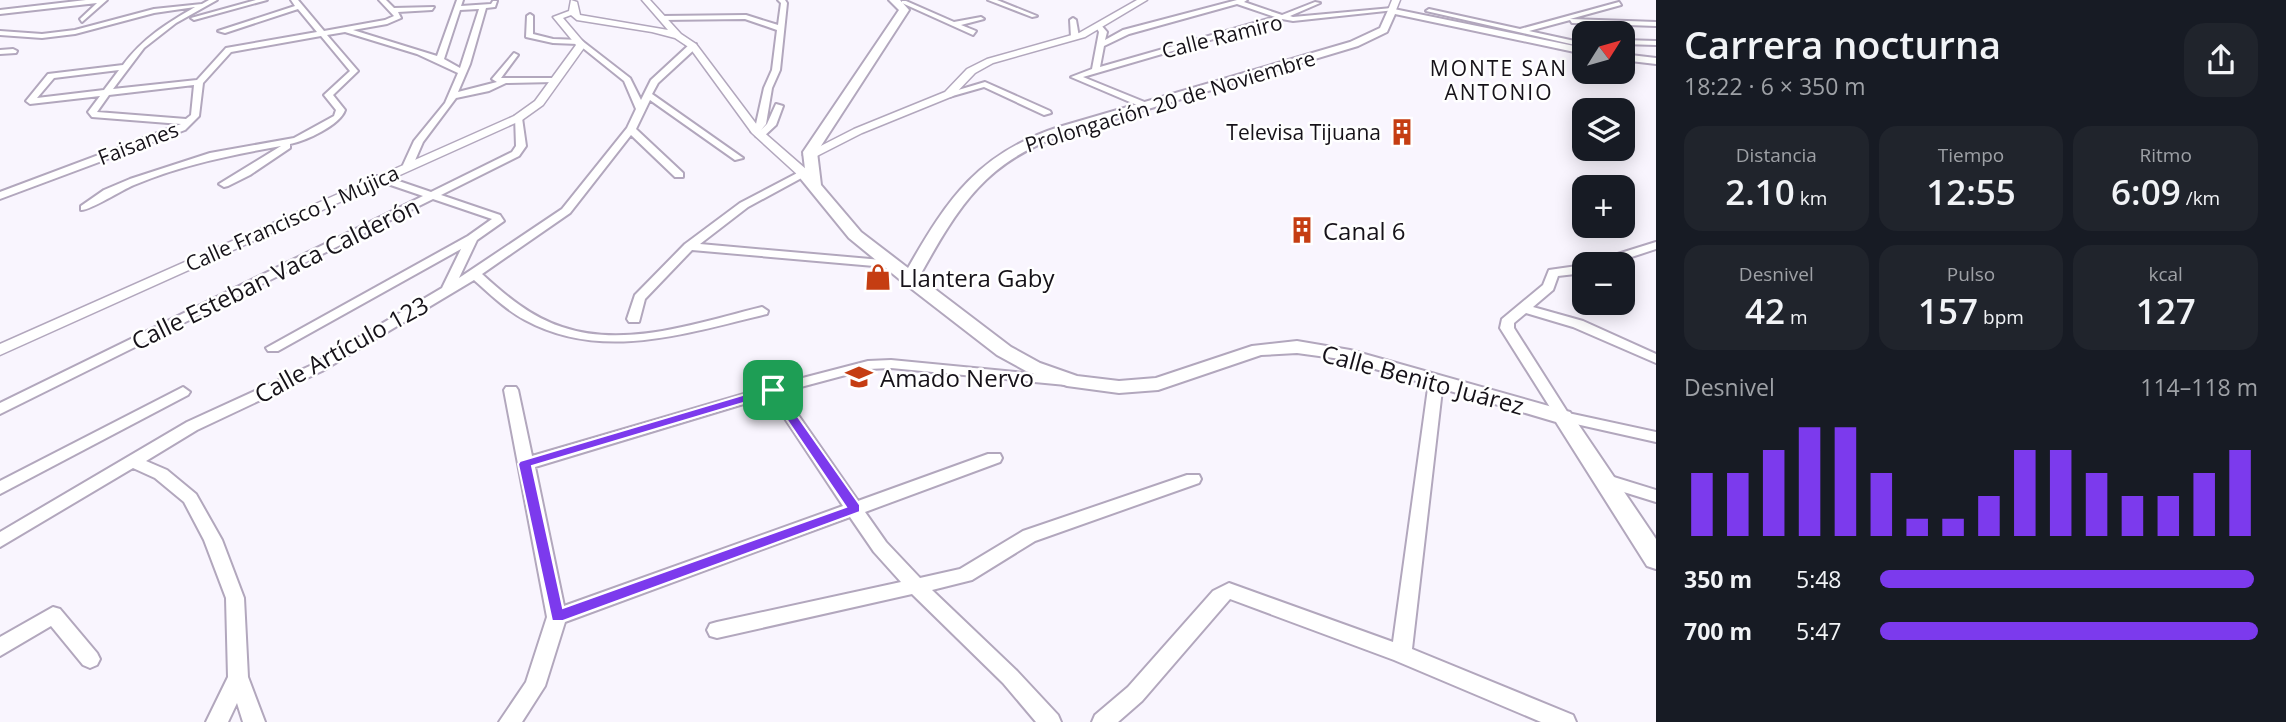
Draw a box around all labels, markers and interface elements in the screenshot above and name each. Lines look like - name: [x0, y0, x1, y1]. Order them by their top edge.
- street label: Calle Ramiro: [1159, 7, 1285, 65]
- text: Carrera nocturna: [1684, 18, 2001, 70]
- north arrow: [1572, 21, 1634, 84]
- map controls: [1572, 21, 1635, 315]
- button: share: [2184, 23, 2258, 97]
- street label: Prolongación 20 de Noviembre: [1021, 43, 1319, 159]
- district label: MONTE SAN ANTONIO: [1430, 54, 1568, 106]
- text: 18:22 · 6 × 350 m: [1684, 70, 1866, 102]
- button: layers: [1572, 98, 1635, 161]
- street label: Faisanes: [94, 115, 182, 171]
- building icon: Televisa Tijuana: [1387, 117, 1417, 147]
- place label: Televisa Tijuana: [1226, 118, 1381, 146]
- text: Distancia: [1736, 142, 1817, 168]
- text: Tiempo: [1938, 142, 2004, 168]
- text: Ritmo: [2140, 142, 2192, 168]
- street label: Calle Francisco J. Mújica: [181, 158, 403, 278]
- text: 2.10: [1725, 168, 1795, 215]
- text: 12:55: [1926, 168, 2016, 215]
- text: 6:09: [2111, 168, 2181, 215]
- button: +: [1572, 175, 1635, 238]
- text: km: [1795, 185, 1827, 211]
- text: /km: [2181, 185, 2220, 211]
- street label: Calle Esteban Vaca Calderón: [126, 189, 424, 357]
- place label: Canal 6: [1323, 214, 1406, 247]
- building icon: Canal 6: [1287, 215, 1317, 245]
- button: −: [1572, 252, 1635, 315]
- place label: Llantera Gaby: [899, 261, 1056, 294]
- text: Desnivel: [1739, 261, 1814, 287]
- text: Pulso: [1947, 261, 1995, 287]
- text: kcal: [2148, 261, 2183, 287]
- shop icon: Llantera Gaby: [863, 262, 893, 292]
- text: 42: [1745, 287, 1785, 334]
- text: 157: [1918, 287, 1978, 334]
- text: 127: [2136, 287, 2196, 334]
- street label: Calle Artículo 123: [248, 288, 434, 410]
- text: m: [1785, 304, 1808, 330]
- text: bpm: [1978, 304, 2024, 330]
- street label: Calle Benito Juárez: [1318, 336, 1528, 422]
- pin: [743, 360, 803, 420]
- place label: Amado Nervo: [880, 361, 1034, 394]
- school or university icon: Amado Nervo: [844, 362, 874, 392]
- icon: arrive: [754, 371, 792, 409]
- text: Desnivel: [1684, 371, 1775, 403]
- text: 114–118 m: [2140, 371, 2258, 403]
- text: 350 m: [1684, 563, 1752, 595]
- text: 5:48: [1796, 563, 1842, 595]
- text: 700 m: [1684, 615, 1752, 647]
- text: 5:47: [1796, 615, 1842, 647]

